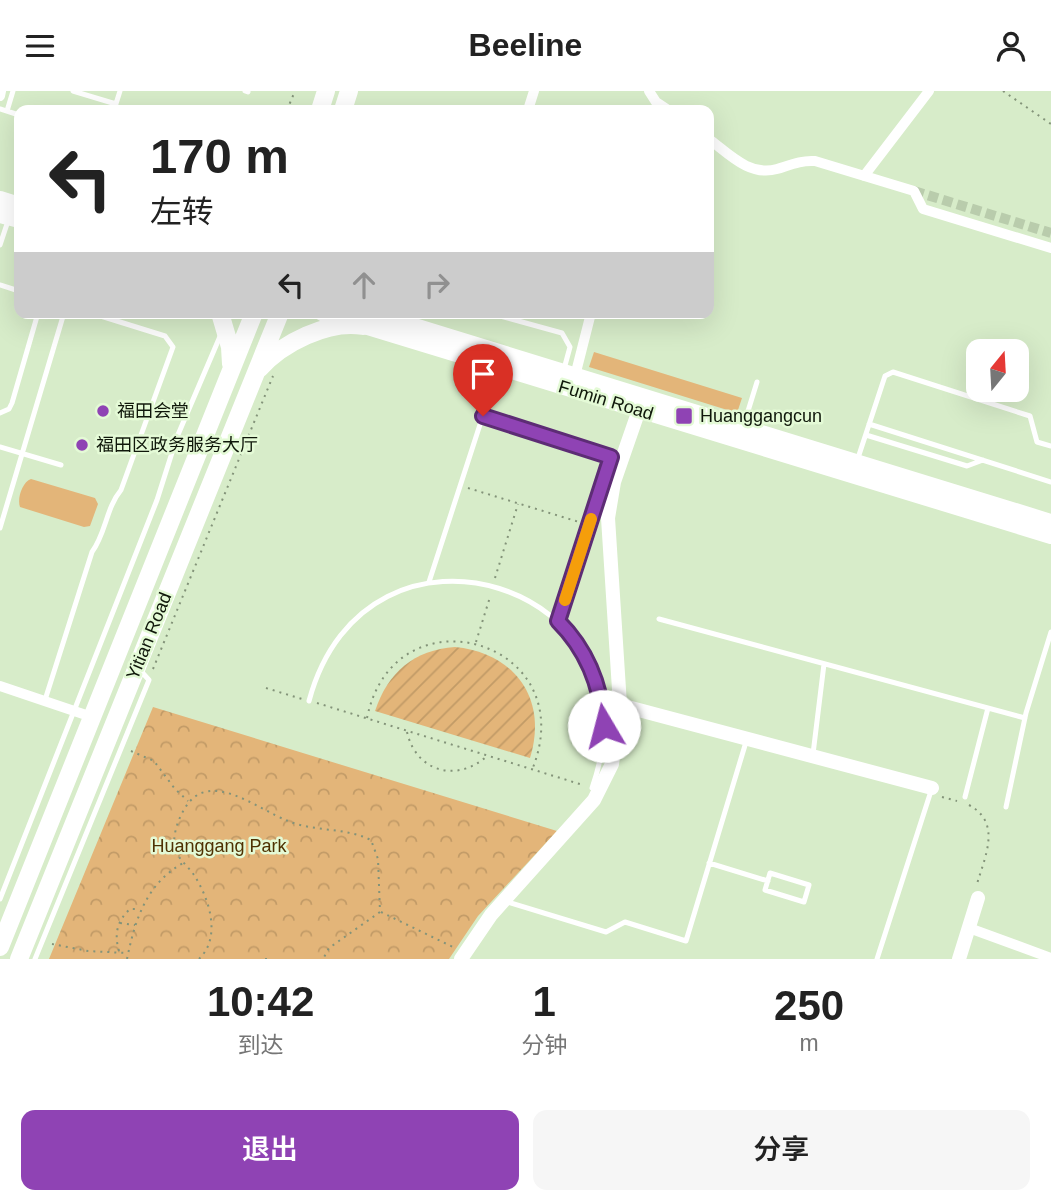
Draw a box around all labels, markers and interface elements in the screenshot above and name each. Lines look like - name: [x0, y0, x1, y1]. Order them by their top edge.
- icon: menu: [21, 27, 59, 65]
- text: Beeline: [469, 27, 582, 63]
- icon: person: [992, 27, 1030, 65]
- text: 170 m: [150, 129, 289, 183]
- icon: left: [35, 133, 126, 224]
- text: 左转: [150, 194, 214, 230]
- icon: left: [272, 266, 310, 304]
- icon: ahead: [345, 266, 383, 304]
- icon: right: [418, 266, 456, 304]
- north arrow: [966, 339, 1029, 403]
- map controls: [966, 339, 1029, 402]
- pin: [453, 344, 513, 416]
- icon: arrive: [464, 355, 502, 393]
- street label: Fumin Road: [556, 376, 656, 424]
- place label: 福田会堂: [117, 401, 189, 421]
- marker: 福田会堂: [95, 403, 111, 419]
- marker: Huanggangcun: [674, 406, 694, 426]
- place label: Huanggangcun: [700, 406, 822, 426]
- place label: 福田区政务服务大厅: [96, 435, 258, 455]
- marker: 福田区政务服务大厅: [74, 437, 90, 453]
- street label: Yitian Road: [122, 589, 176, 683]
- position arrow: [567, 689, 641, 763]
- park label: Huanggang Park: [151, 836, 288, 856]
- text: 10:42: [207, 978, 314, 1025]
- text: 1: [532, 978, 556, 1025]
- text: 250: [774, 982, 844, 1029]
- text: m: [800, 1030, 819, 1056]
- text: 到达: [238, 1032, 284, 1058]
- text: 分钟: [521, 1032, 567, 1058]
- button: 退出: [21, 1110, 519, 1190]
- button: 分享: [533, 1110, 1030, 1190]

